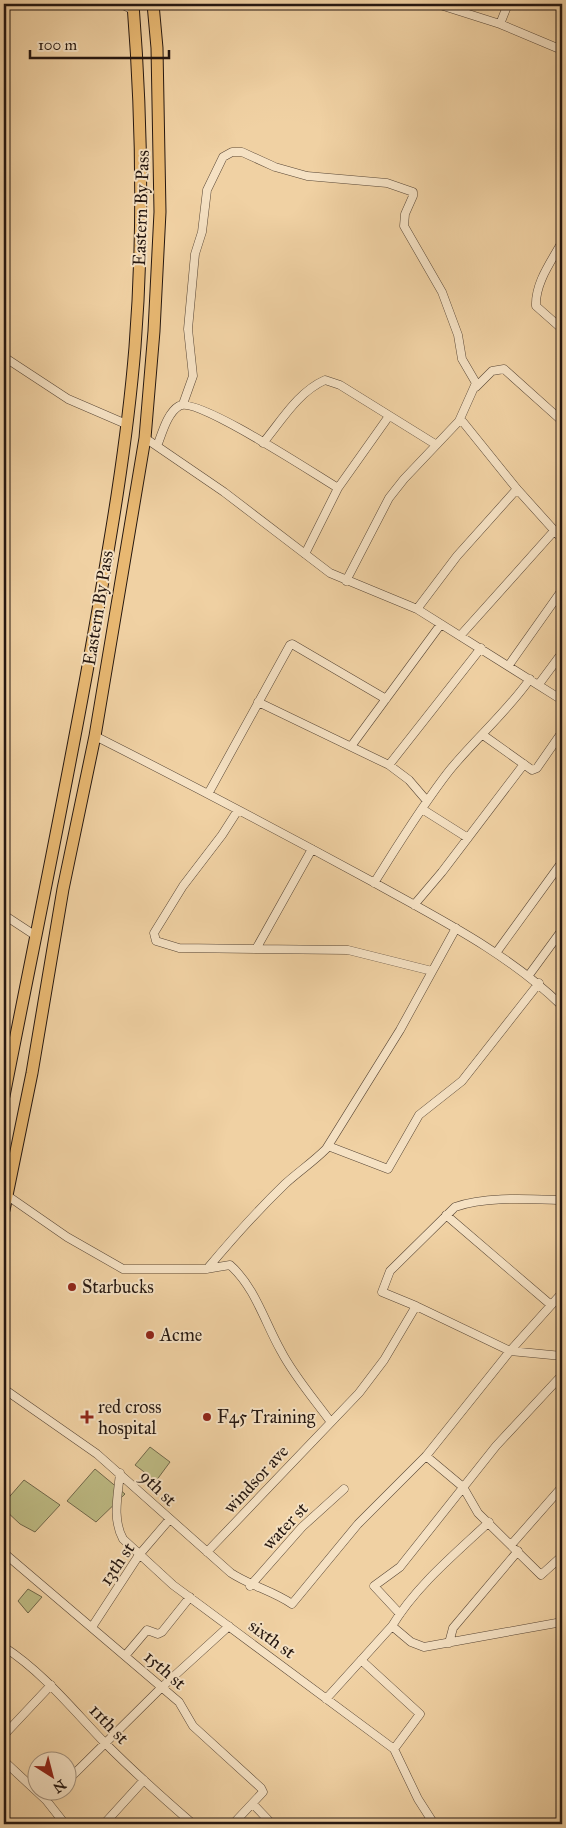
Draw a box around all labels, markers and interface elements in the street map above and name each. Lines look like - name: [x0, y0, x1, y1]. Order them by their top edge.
- scale bar: [30, 28, 169, 60]
- text: 100 m: [38, 36, 78, 54]
- street label: Eastern By Pass: [128, 150, 154, 266]
- street label: Eastern By Pass: [78, 549, 118, 667]
- place label: Starbucks: [82, 1276, 154, 1298]
- marker: Starbucks: [66, 1281, 78, 1293]
- place label: Acme: [159, 1324, 202, 1346]
- marker: Acme: [144, 1329, 156, 1341]
- place label: red cross hospital: [98, 1396, 162, 1439]
- place label: F45 Training: [217, 1406, 316, 1429]
- marker: red cross hospital: [80, 1410, 94, 1424]
- marker: F45 Training: [201, 1411, 213, 1423]
- street label: windsor ave: [219, 1440, 293, 1518]
- street label: 9th st: [135, 1465, 182, 1511]
- street label: water st: [258, 1497, 313, 1554]
- street label: 13th st: [95, 1538, 140, 1590]
- street label: sixth st: [244, 1615, 300, 1664]
- street label: 15th st: [139, 1646, 191, 1695]
- street label: 11th st: [85, 1699, 134, 1749]
- north arrow: [28, 1750, 78, 1800]
- text: N: [49, 1776, 69, 1797]

